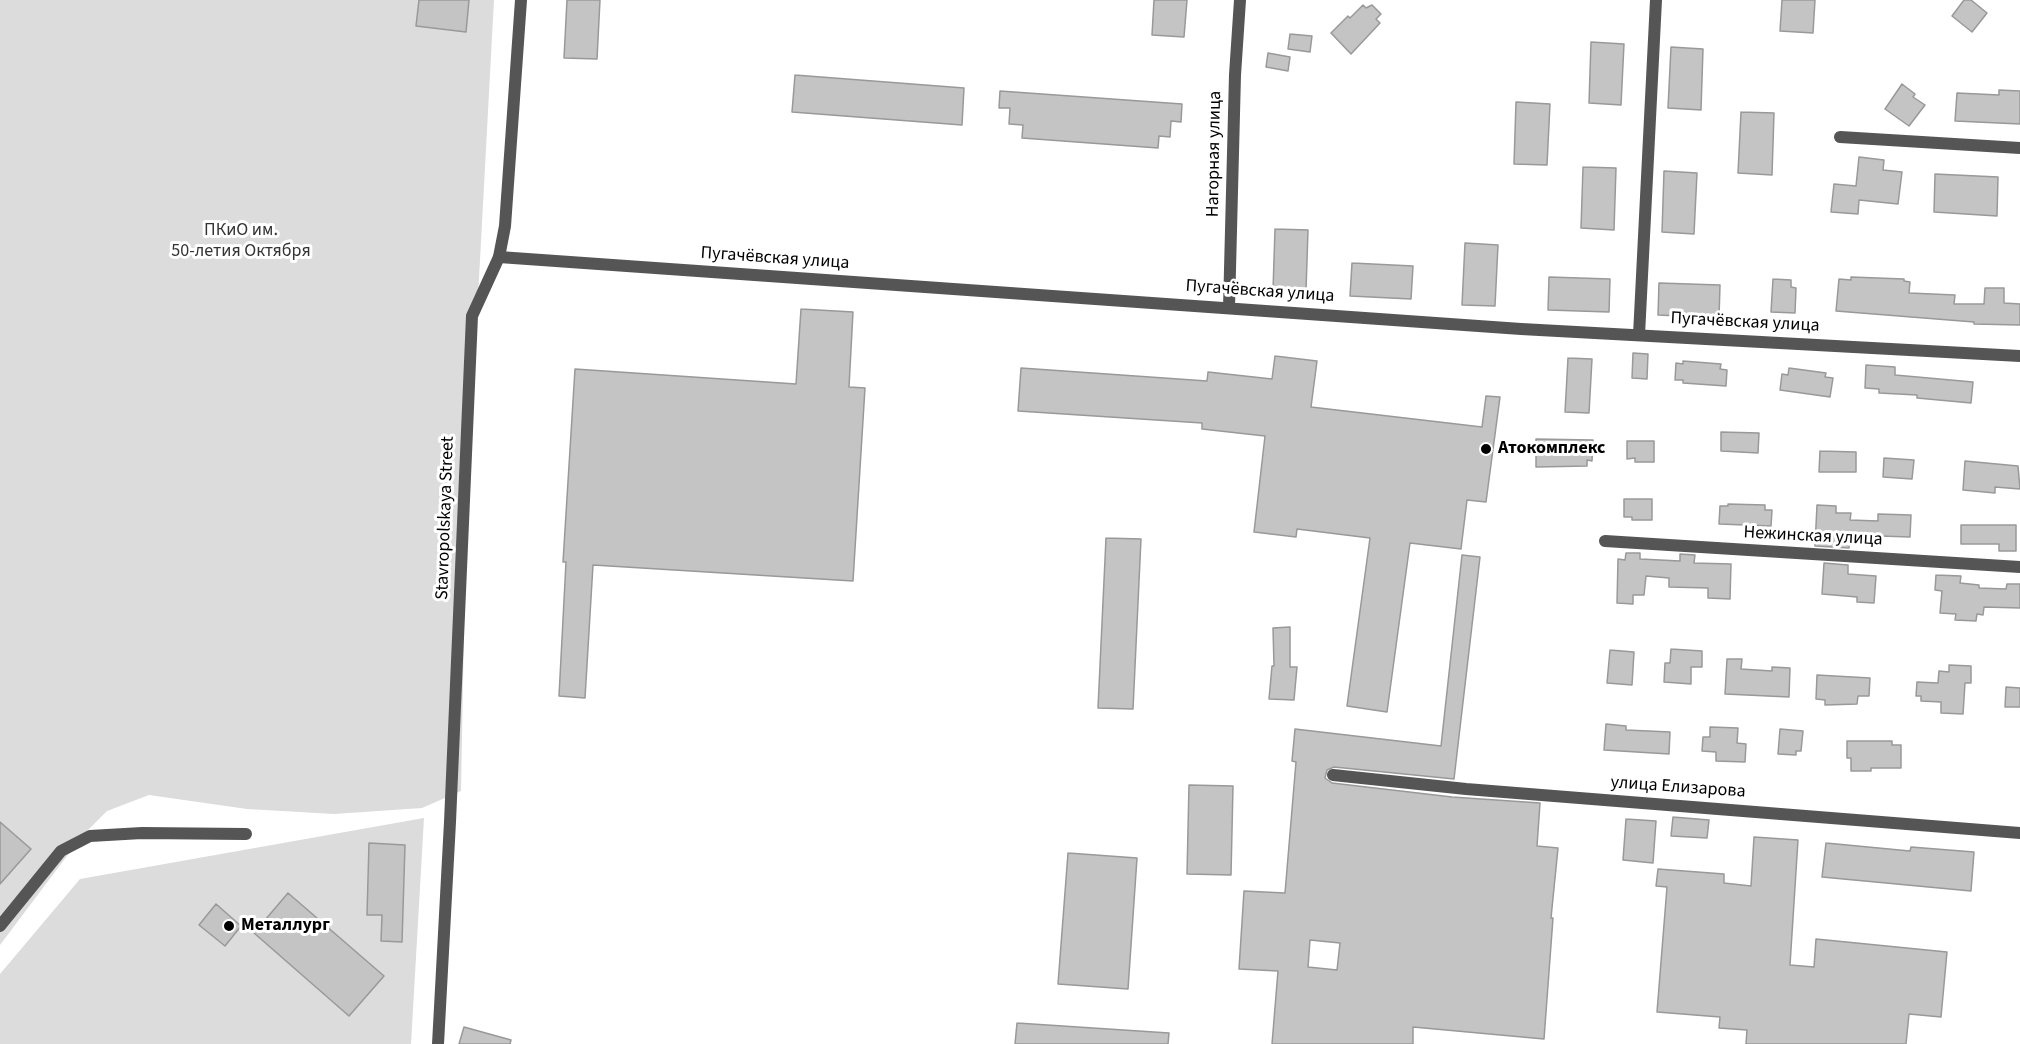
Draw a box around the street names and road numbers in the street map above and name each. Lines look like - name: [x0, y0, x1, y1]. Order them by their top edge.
- street label: Нагорная улица: [1203, 91, 1227, 217]
- street label: Пугачёвская улица: [700, 243, 850, 275]
- street label: Пугачёвская улица: [1185, 276, 1335, 308]
- street label: Пугачёвская улица: [1670, 308, 1820, 338]
- street label: Stavropolskaya Street: [432, 436, 460, 600]
- street label: Нежинская улица: [1743, 523, 1883, 551]
- street label: улица Елизарова: [1610, 773, 1746, 803]

